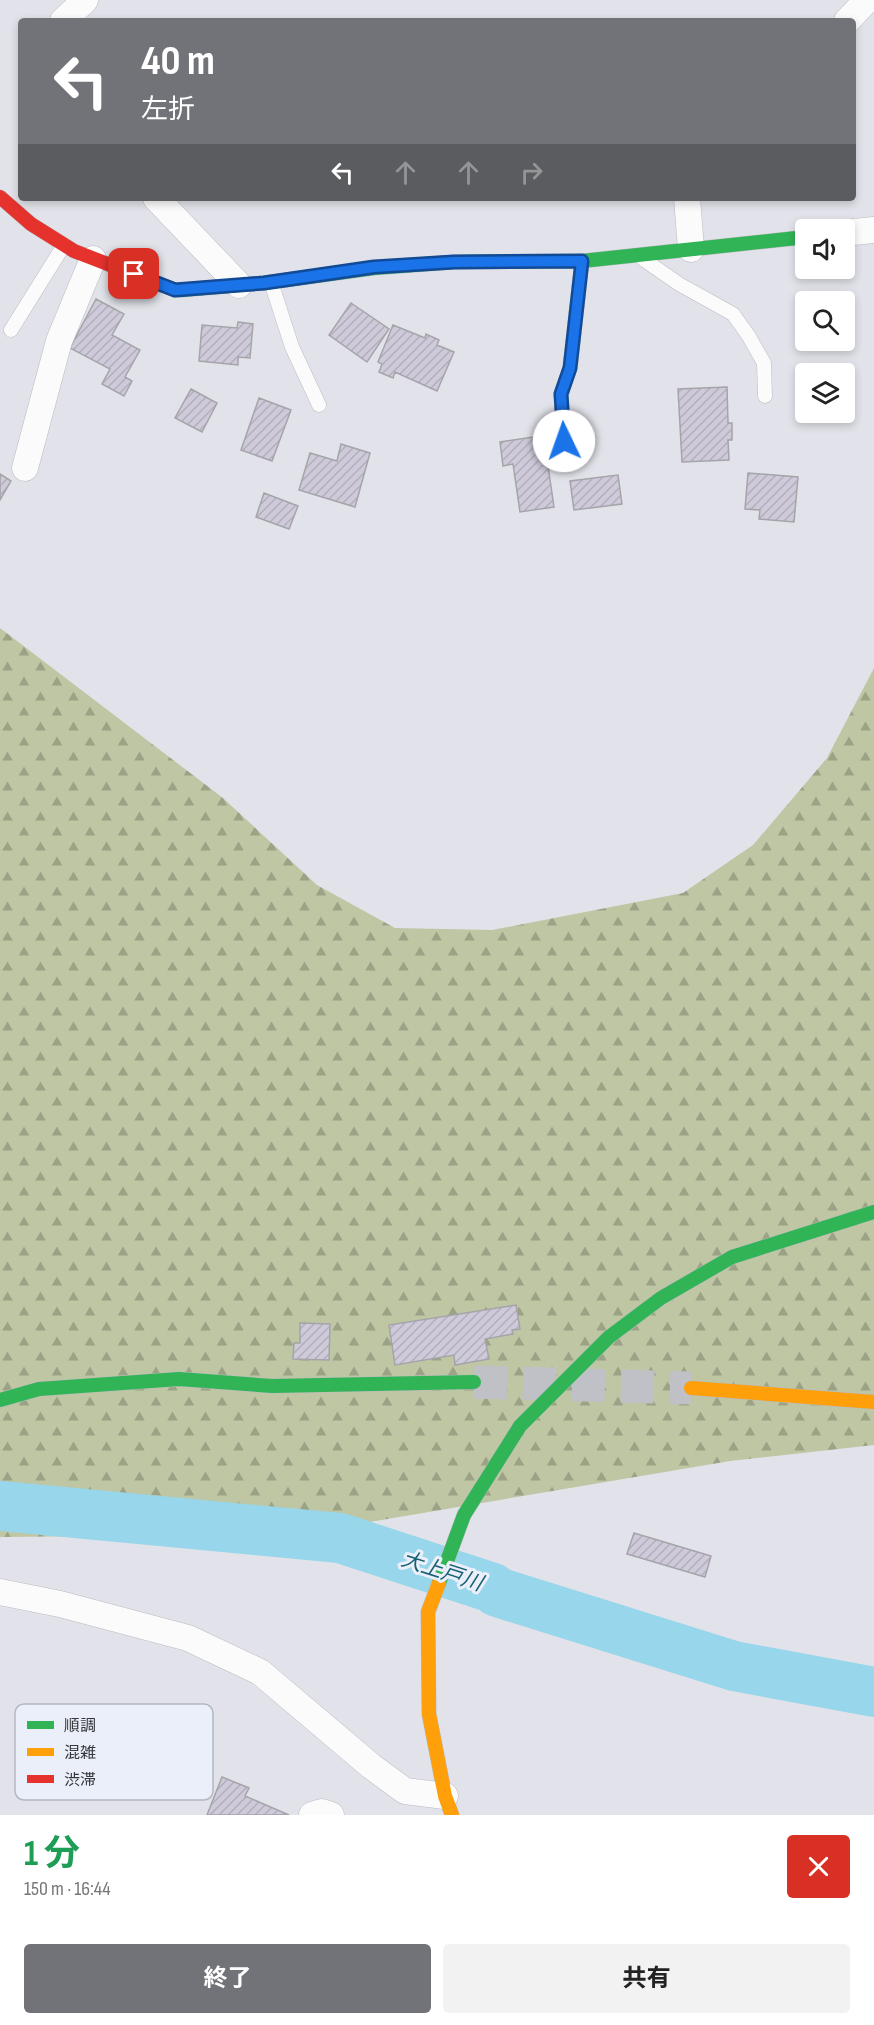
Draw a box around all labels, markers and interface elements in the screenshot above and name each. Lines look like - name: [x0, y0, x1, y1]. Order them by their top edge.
- text: 40 m: [141, 36, 215, 87]
- icon: left: [42, 42, 120, 120]
- text: 左折: [141, 94, 195, 126]
- icon: left: [326, 156, 359, 189]
- icon: ahead: [389, 156, 422, 189]
- icon: ahead: [452, 156, 485, 189]
- icon: right: [515, 156, 548, 189]
- map controls: [795, 219, 855, 423]
- button: sound: [795, 219, 855, 279]
- pin: [108, 248, 159, 299]
- icon: arrive: [117, 257, 150, 290]
- button: search: [795, 291, 855, 351]
- button: layers: [795, 363, 855, 423]
- position arrow: [532, 409, 596, 473]
- water label: 大上戸川: [398, 1547, 488, 1597]
- legend: [15, 1704, 213, 1800]
- text: 順調: [64, 1717, 96, 1736]
- text: 混雑: [64, 1744, 96, 1763]
- text: 渋滞: [64, 1771, 96, 1790]
- text: 1 分: [24, 1833, 80, 1876]
- button: close: [787, 1835, 850, 1898]
- text: 150 m · 16:44: [24, 1877, 111, 1901]
- button: 終了: [24, 1944, 431, 2013]
- button: 共有: [443, 1944, 850, 2013]

